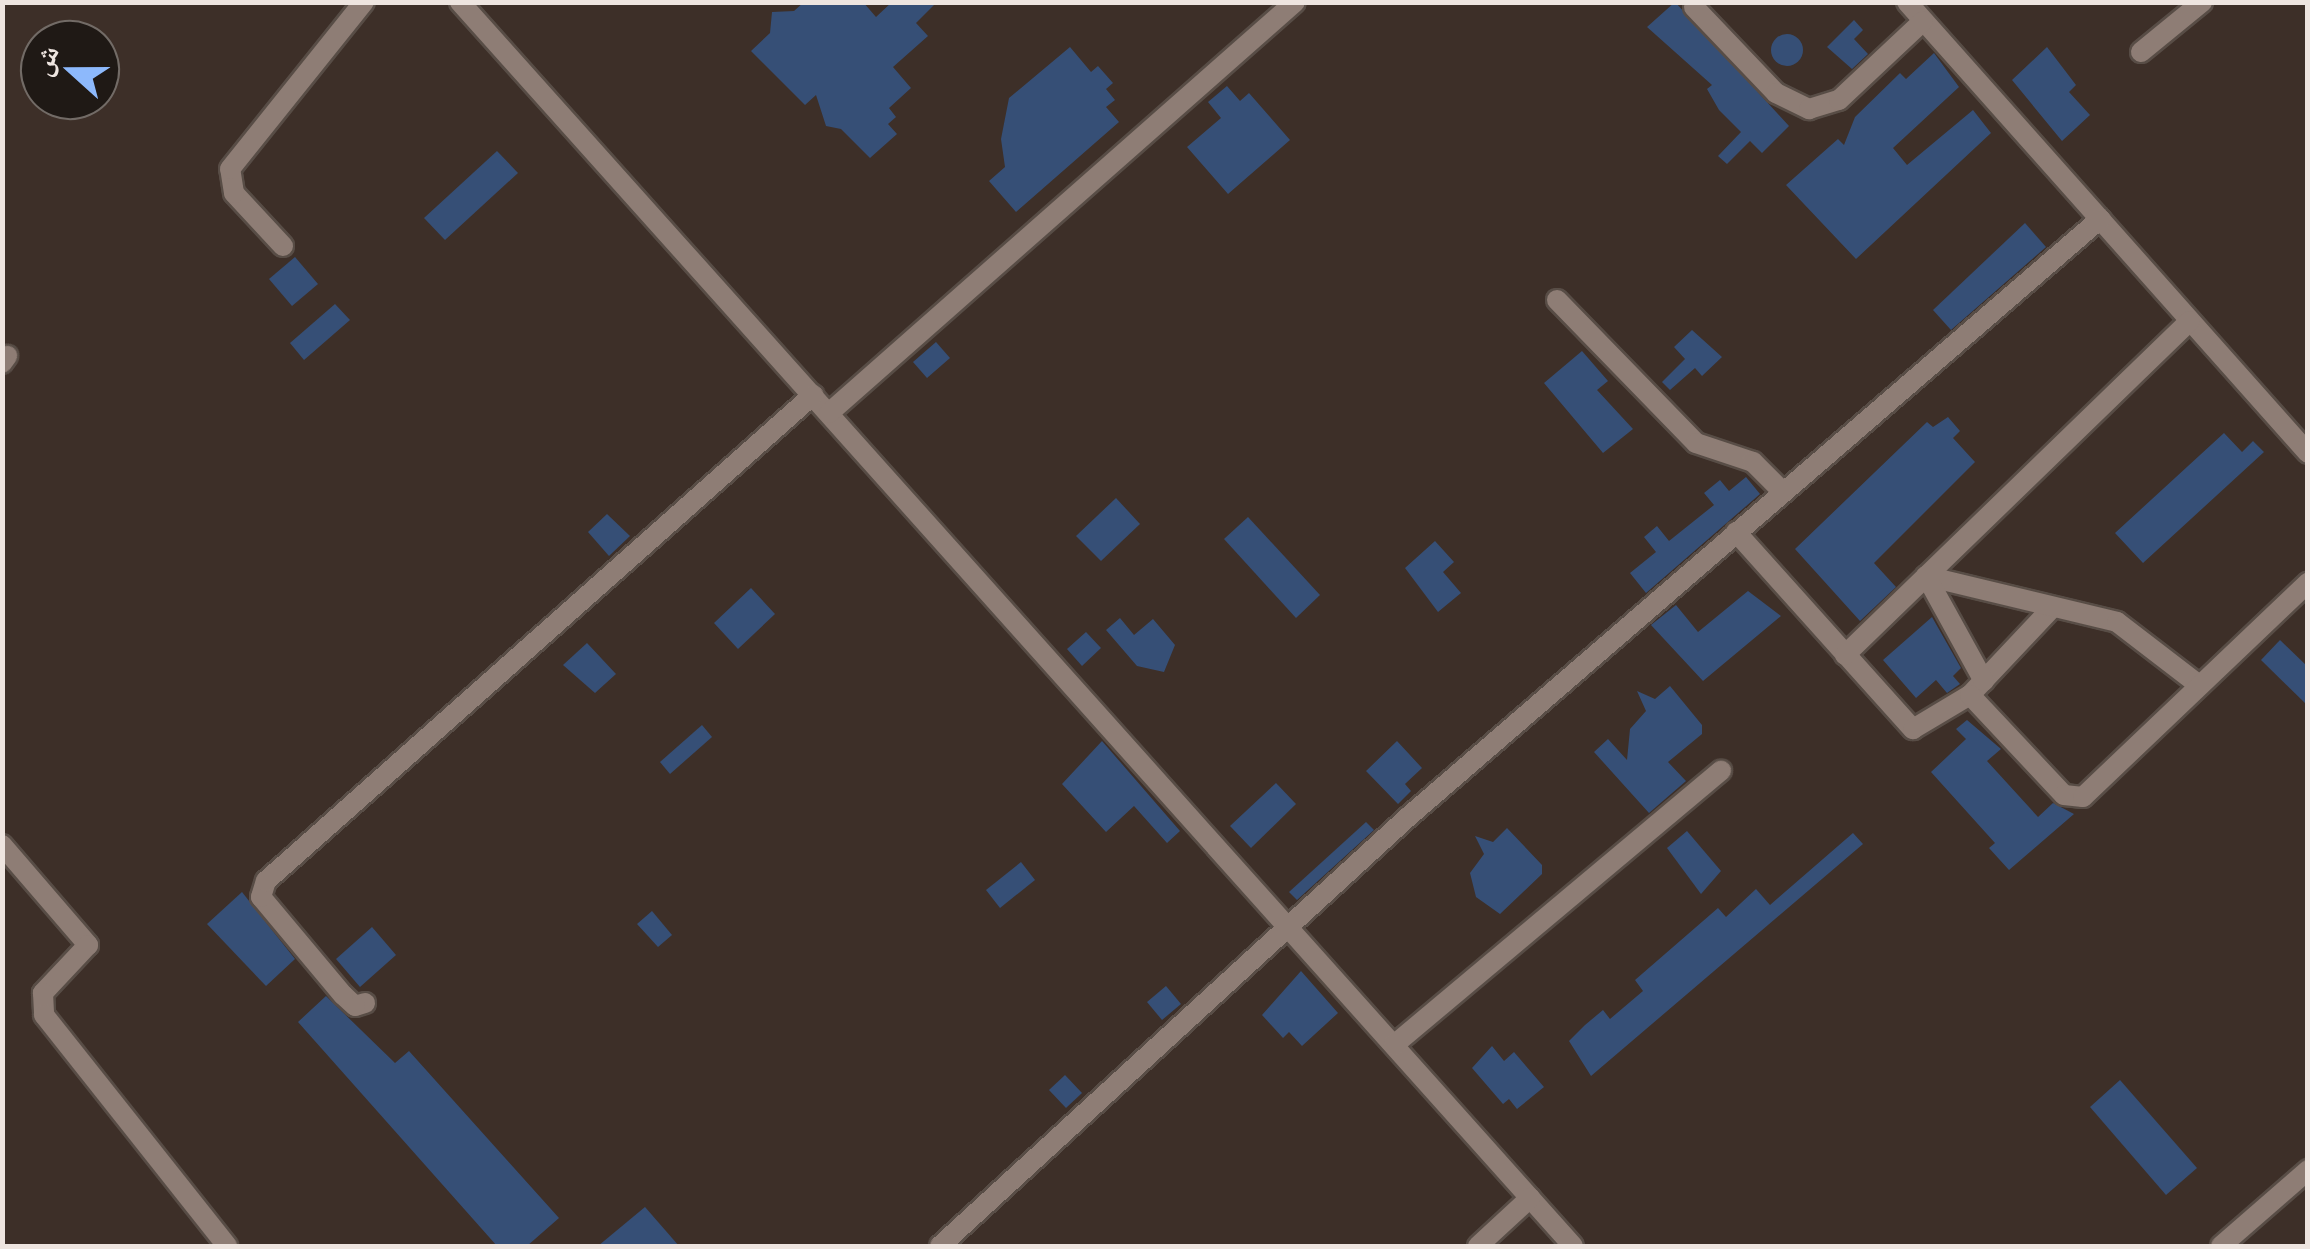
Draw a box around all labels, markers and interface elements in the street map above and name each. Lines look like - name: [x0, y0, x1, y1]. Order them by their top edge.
- north arrow: [20, 20, 120, 120]
- text: ش: [23, 40, 65, 80]

